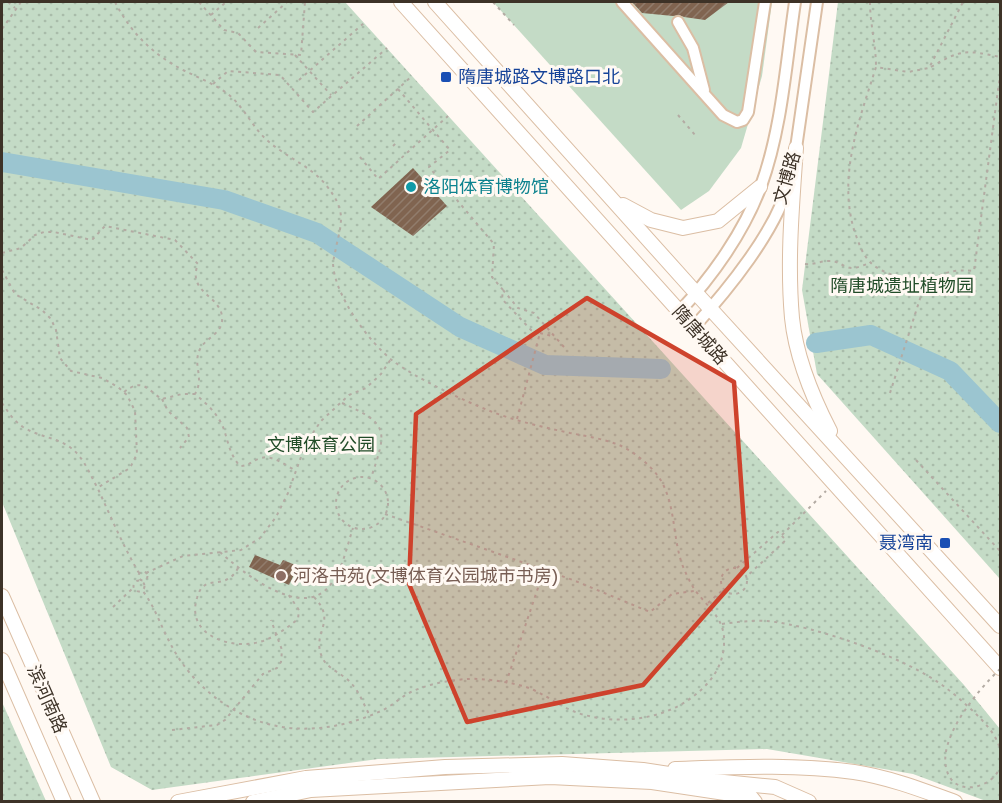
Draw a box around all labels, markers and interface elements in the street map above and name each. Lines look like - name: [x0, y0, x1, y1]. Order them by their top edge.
- place label: 隋唐城路文博路口北: [458, 65, 620, 87]
- marker: 隋唐城路文博路口北: [439, 70, 453, 84]
- street label: 文博路: [768, 149, 804, 207]
- place label: 洛阳体育博物馆: [423, 175, 549, 197]
- marker: 洛阳体育博物馆: [404, 180, 418, 194]
- park label: 隋唐城遗址植物园: [830, 274, 974, 296]
- street label: 隋唐城路: [668, 300, 733, 368]
- park label: 文博体育公园: [267, 433, 375, 455]
- place label: 聂湾南: [879, 531, 933, 553]
- marker: 聂湾南: [938, 536, 952, 550]
- place label: 河洛书苑(文博体育公园城市书房): [293, 564, 559, 586]
- marker: 河洛书苑(文博体育公园城市书房): [274, 569, 288, 583]
- street label: 滨河南路: [23, 661, 73, 736]

